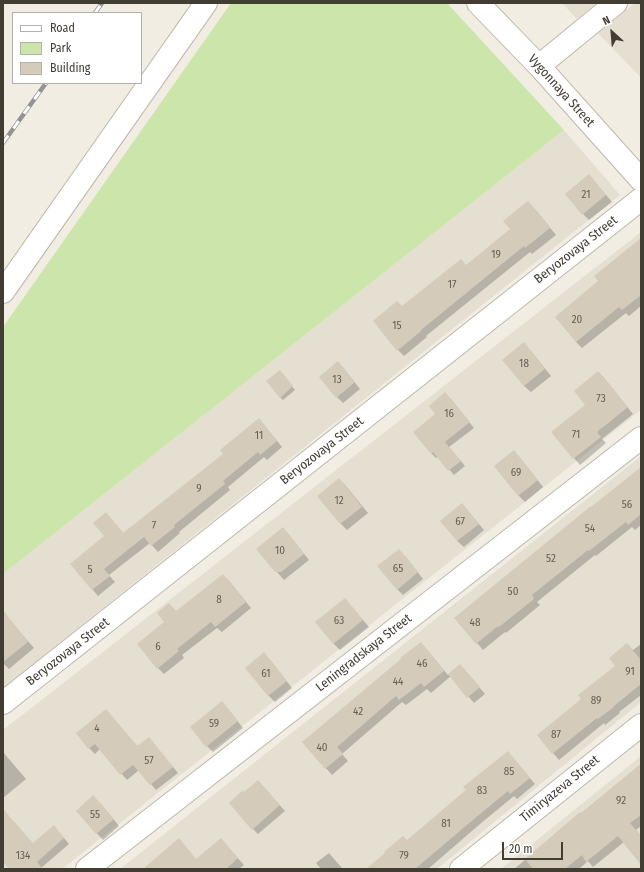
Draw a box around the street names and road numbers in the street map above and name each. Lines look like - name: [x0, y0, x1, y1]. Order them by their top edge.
- street label: Vygonnaya Street: [524, 52, 598, 130]
- street label: Beryozovaya Street: [531, 213, 621, 287]
- street label: Beryozovaya Street: [277, 414, 367, 488]
- street label: Leningradskaya Street: [313, 611, 415, 695]
- street label: Beryozovaya Street: [23, 615, 113, 689]
- street label: Timiryazeva Street: [517, 752, 603, 826]

